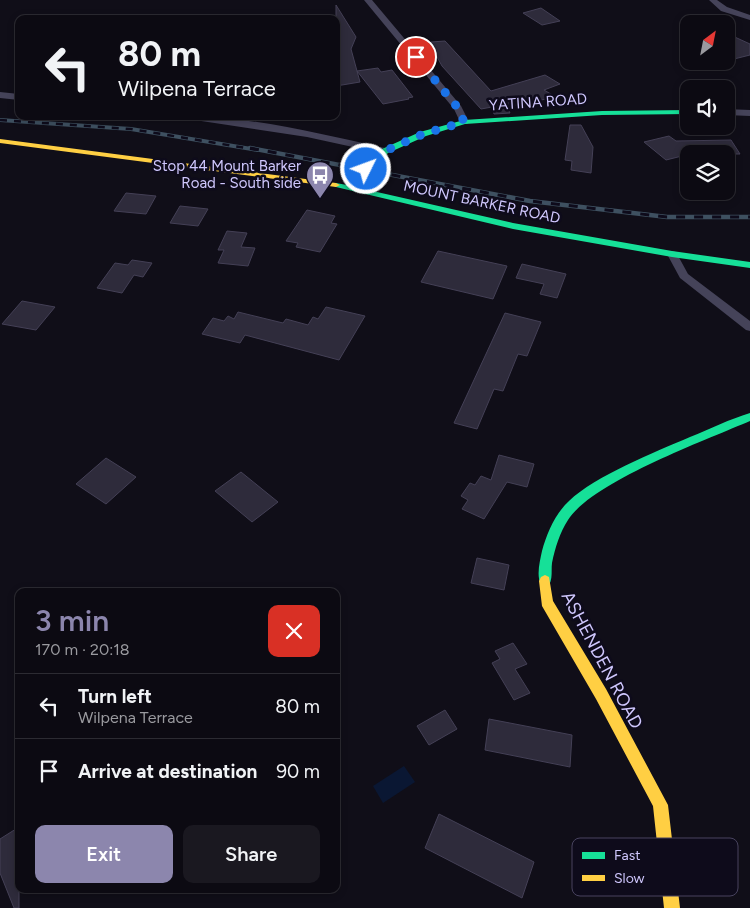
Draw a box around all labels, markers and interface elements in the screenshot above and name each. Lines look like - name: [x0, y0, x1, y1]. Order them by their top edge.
- north arrow: [680, 15, 735, 70]
- map controls: [680, 15, 735, 200]
- text: 80 m: [118, 33, 201, 75]
- icon: left: [35, 35, 100, 100]
- pin: [395, 36, 437, 78]
- icon: arrive: [402, 43, 430, 71]
- text: Wilpena Terrace: [118, 75, 276, 102]
- button: sound: [680, 80, 735, 135]
- street label: YATINA ROAD: [488, 90, 588, 114]
- position arrow: [339, 142, 391, 194]
- button: layers: [680, 145, 735, 200]
- place label: Stop 44 Mount Barker Road - South side: [153, 157, 301, 192]
- bus stop icon: Stop 44 Mount Barker Road - South side: [305, 160, 335, 199]
- street label: MOUNT BARKER ROAD: [402, 177, 562, 227]
- street label: ASHENDEN ROAD: [556, 587, 648, 733]
- text: 3 min: [35, 602, 109, 639]
- button: close: [268, 605, 320, 657]
- text: 170 m · 20:18: [35, 640, 130, 659]
- text: Turn left: [78, 685, 152, 708]
- icon: left: [35, 692, 63, 720]
- text: 80 m: [275, 695, 320, 718]
- text: Wilpena Terrace: [78, 708, 193, 727]
- icon: arrive: [35, 757, 63, 785]
- text: Arrive at destination: [78, 760, 257, 783]
- text: 90 m: [276, 760, 320, 783]
- button: Exit: [35, 825, 173, 883]
- button: Share: [183, 825, 320, 883]
- legend: [572, 838, 738, 896]
- text: Fast: [614, 847, 640, 864]
- text: Slow: [614, 870, 645, 887]

